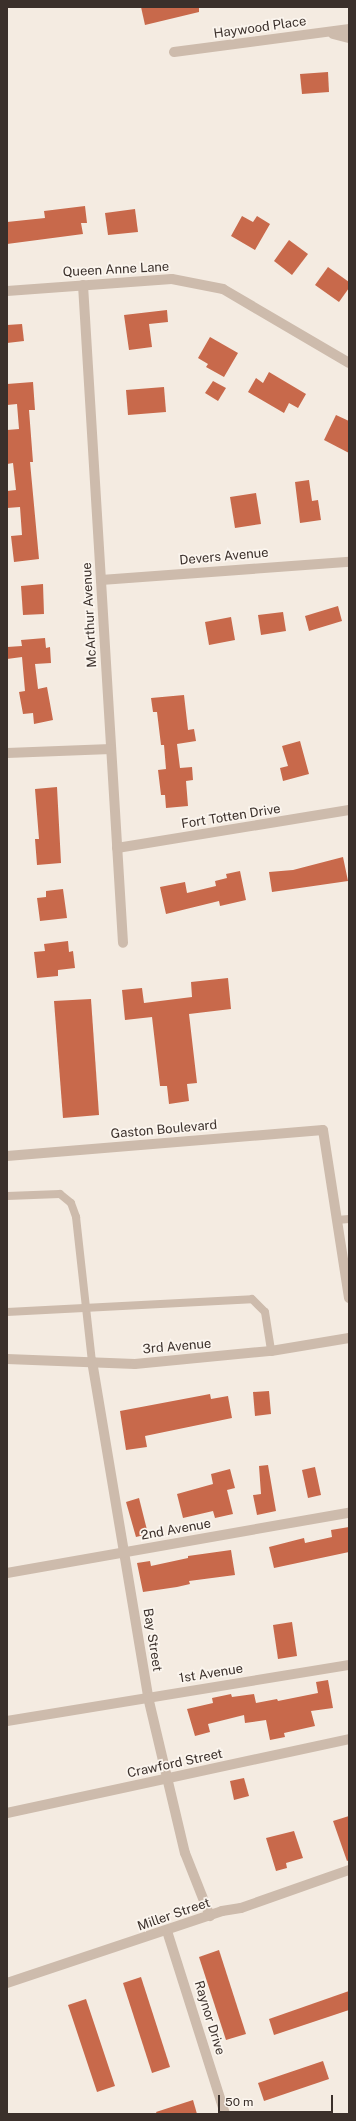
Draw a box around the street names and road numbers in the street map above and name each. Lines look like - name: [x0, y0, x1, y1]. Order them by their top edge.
- street label: Haywood Place: [213, 14, 307, 42]
- street label: Queen Anne Lane: [62, 259, 170, 281]
- street label: Devers Avenue: [179, 545, 269, 569]
- street label: McArthur Avenue: [79, 562, 101, 668]
- street label: Fort Totten Drive: [180, 801, 282, 833]
- street label: Gaston Boulevard: [110, 1118, 218, 1142]
- street label: 3rd Avenue: [142, 1336, 212, 1358]
- street label: 2nd Avenue: [140, 1516, 212, 1544]
- street label: Bay Street: [139, 1607, 165, 1673]
- street label: 1st Avenue: [178, 1661, 244, 1687]
- street label: Crawford Street: [126, 1746, 224, 1782]
- street label: Miller Street: [136, 1895, 212, 1935]
- street label: Raynor Drive: [190, 1979, 228, 2057]

